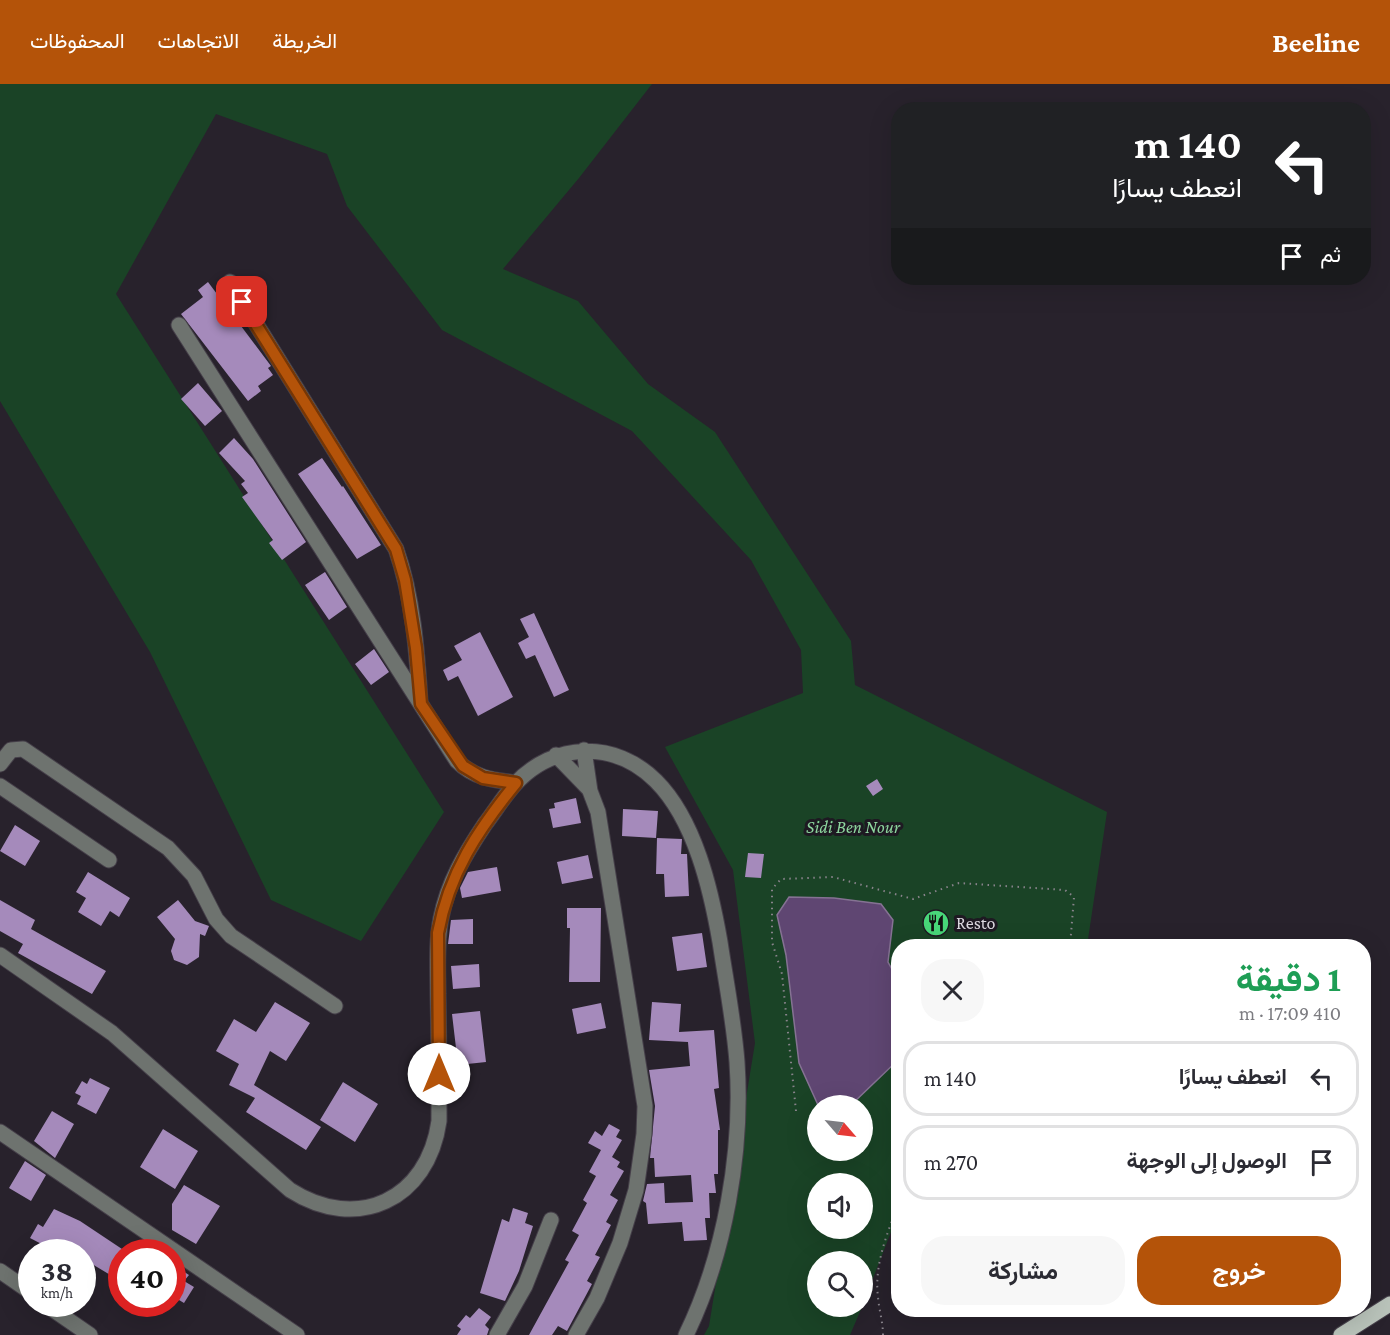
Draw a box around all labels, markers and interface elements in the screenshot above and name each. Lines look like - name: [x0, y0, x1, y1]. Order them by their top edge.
- text: Beeline: [1272, 27, 1360, 58]
- text: المحفوظات: [30, 29, 125, 53]
- text: الاتجاهات: [158, 29, 239, 53]
- text: الخريطة: [272, 29, 337, 53]
- text: 140 m: [1134, 120, 1242, 167]
- icon: left: [1263, 126, 1341, 204]
- text: انعطف يسارًا: [1112, 173, 1242, 203]
- icon: arrive: [1275, 240, 1308, 273]
- text: ثم: [1320, 242, 1341, 267]
- pin: [216, 276, 267, 327]
- icon: arrive: [225, 285, 258, 318]
- park label: Sidi Ben Nour: [806, 817, 901, 837]
- restaurant icon: Resto: [921, 908, 951, 938]
- place label: Resto: [956, 913, 996, 933]
- button: close: [921, 959, 984, 1022]
- text: 1 دقيقة: [1236, 959, 1341, 999]
- text: 410 m · 17:09: [1239, 1002, 1341, 1024]
- position arrow: [407, 1042, 471, 1106]
- icon: left: [1305, 1062, 1338, 1095]
- text: انعطف يسارًا: [1179, 1064, 1287, 1089]
- text: 140 m: [924, 1066, 977, 1091]
- north arrow: [807, 1095, 873, 1161]
- map controls: [807, 1095, 873, 1317]
- icon: arrive: [1305, 1146, 1338, 1179]
- text: الوصول إلى الوجهة: [1126, 1148, 1287, 1173]
- text: 270 m: [924, 1150, 978, 1175]
- button: sound: [807, 1173, 873, 1239]
- button: مشاركة: [921, 1236, 1125, 1305]
- button: خروج: [1137, 1236, 1341, 1305]
- speed limit sign: 40: [108, 1239, 186, 1317]
- button: search: [807, 1251, 873, 1317]
- text: 38: [41, 1254, 73, 1287]
- text: km/h: [41, 1285, 73, 1301]

